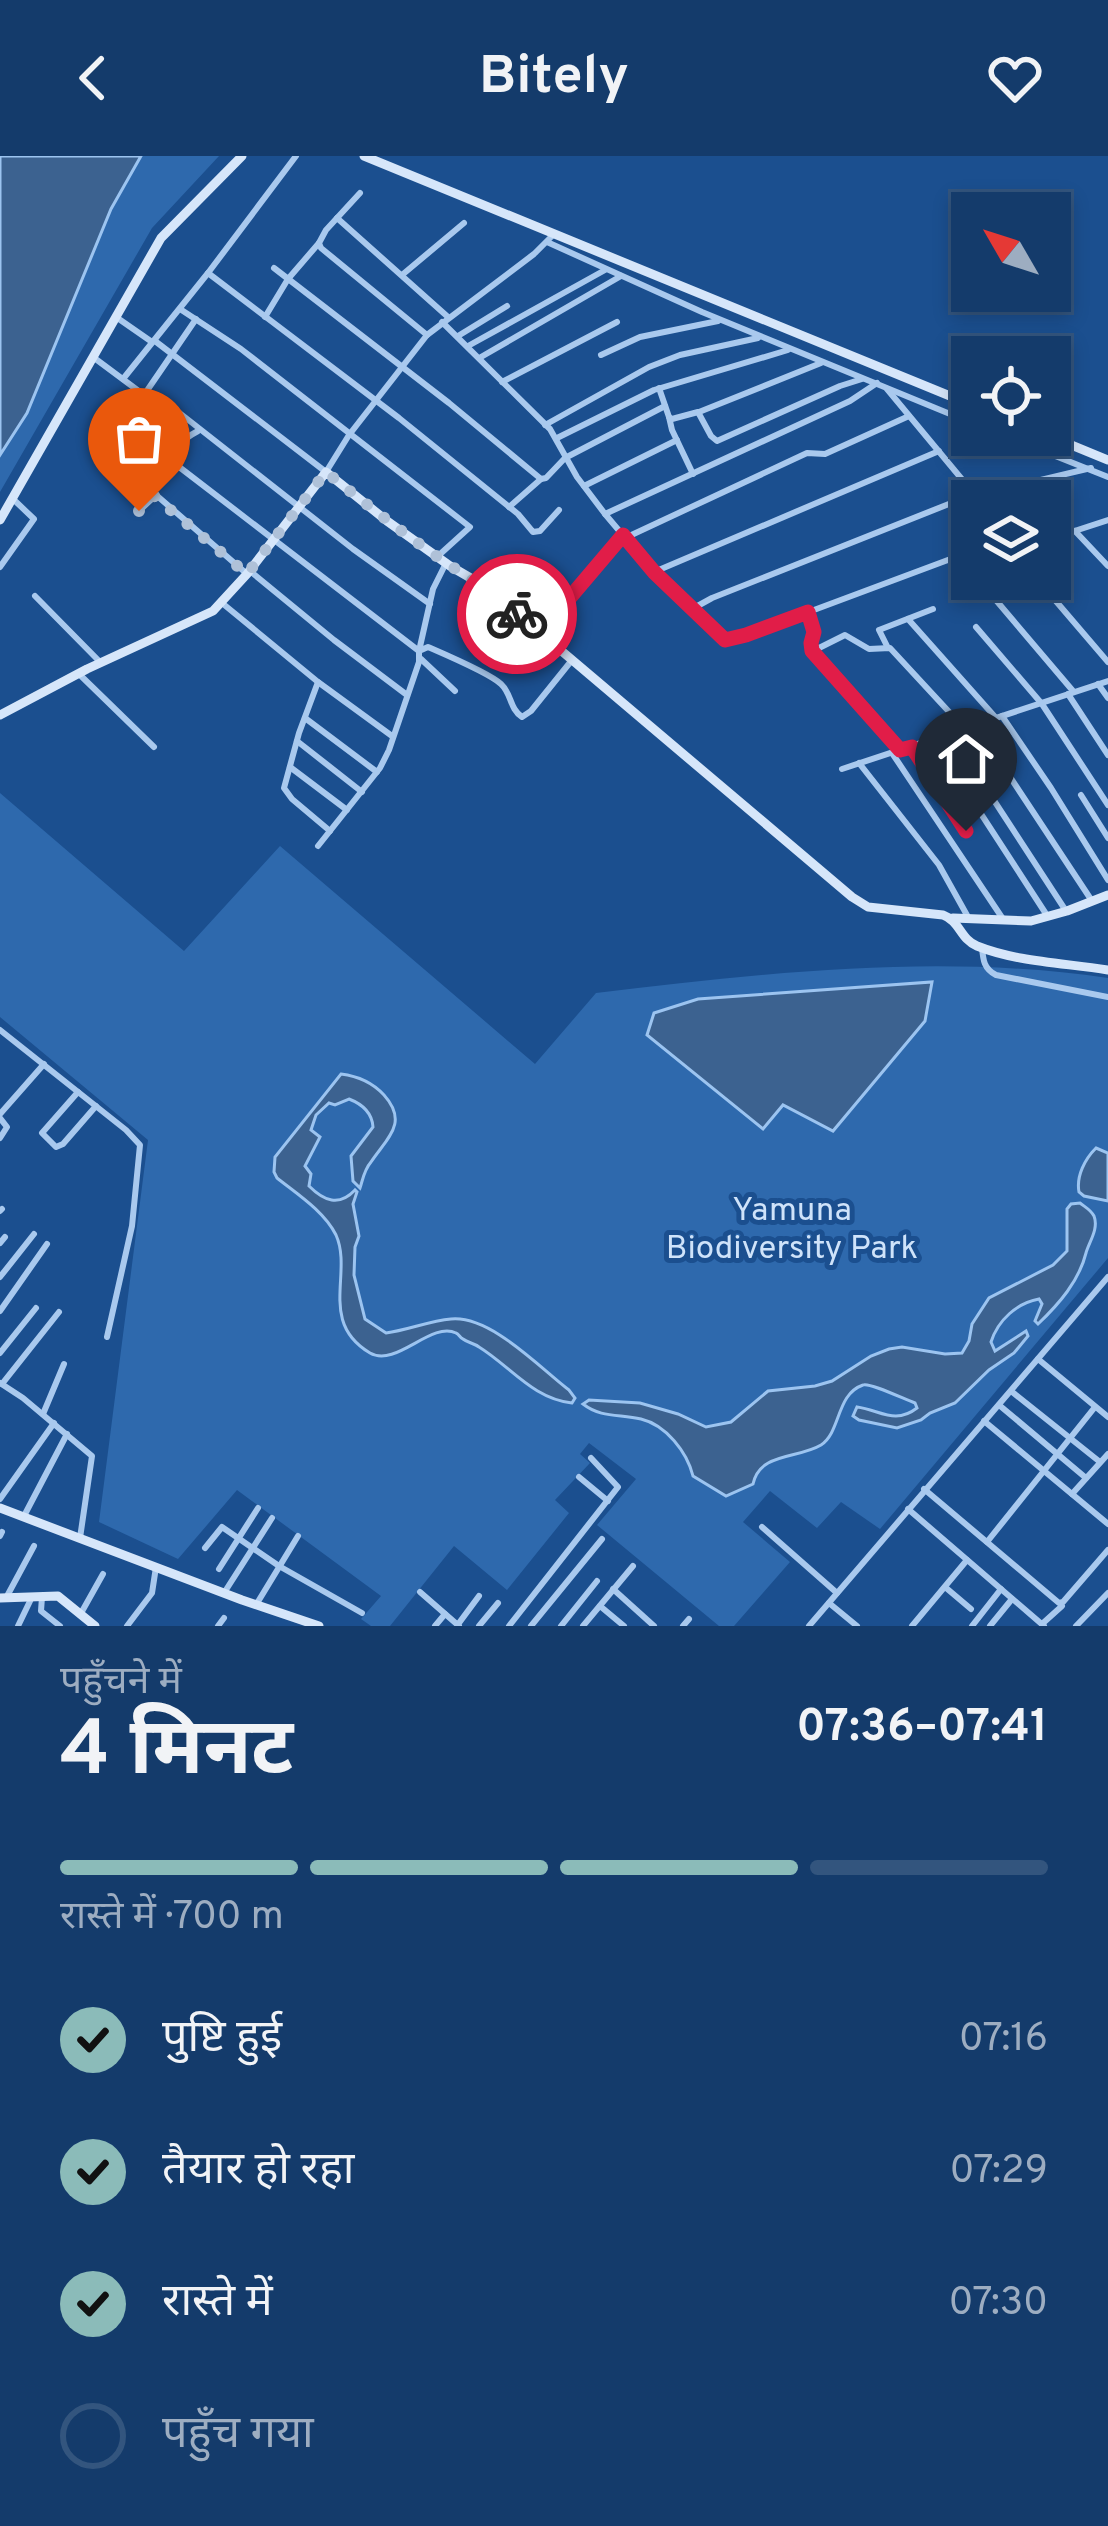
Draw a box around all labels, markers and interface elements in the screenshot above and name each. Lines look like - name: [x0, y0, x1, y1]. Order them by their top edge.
- text: Bitely: [479, 44, 629, 113]
- icon: back: [60, 45, 126, 111]
- icon: heart: [982, 45, 1048, 111]
- north arrow: [951, 192, 1071, 312]
- map controls: [951, 192, 1071, 600]
- button: locate: [951, 336, 1071, 456]
- pin: [88, 388, 190, 511]
- icon: bag: [106, 406, 172, 472]
- button: layers: [951, 480, 1071, 600]
- courier: [457, 554, 577, 674]
- icon: bike: [484, 581, 550, 647]
- pin: [915, 708, 1017, 831]
- icon: home: [933, 726, 999, 792]
- park label: Yamuna Biodiversity Park: [666, 1191, 918, 1271]
- text: पहुँचने में: [60, 1659, 182, 1708]
- text: 07:36–07:41: [796, 1700, 1048, 1757]
- text: 4 मिनट: [60, 1704, 293, 1803]
- text: रास्ते में · 700 m: [60, 1894, 284, 1943]
- icon: check: [60, 2007, 126, 2073]
- text: पुष्टि हुई: [162, 2011, 282, 2068]
- text: 07:16: [959, 2016, 1048, 2065]
- icon: check: [60, 2139, 126, 2205]
- text: तैयार हो रहा: [162, 2143, 354, 2200]
- text: 07:29: [949, 2148, 1048, 2197]
- icon: check: [60, 2271, 126, 2337]
- text: रास्ते में: [162, 2275, 273, 2332]
- text: 07:30: [948, 2280, 1048, 2329]
- text: पहुँच गया: [162, 2407, 314, 2464]

